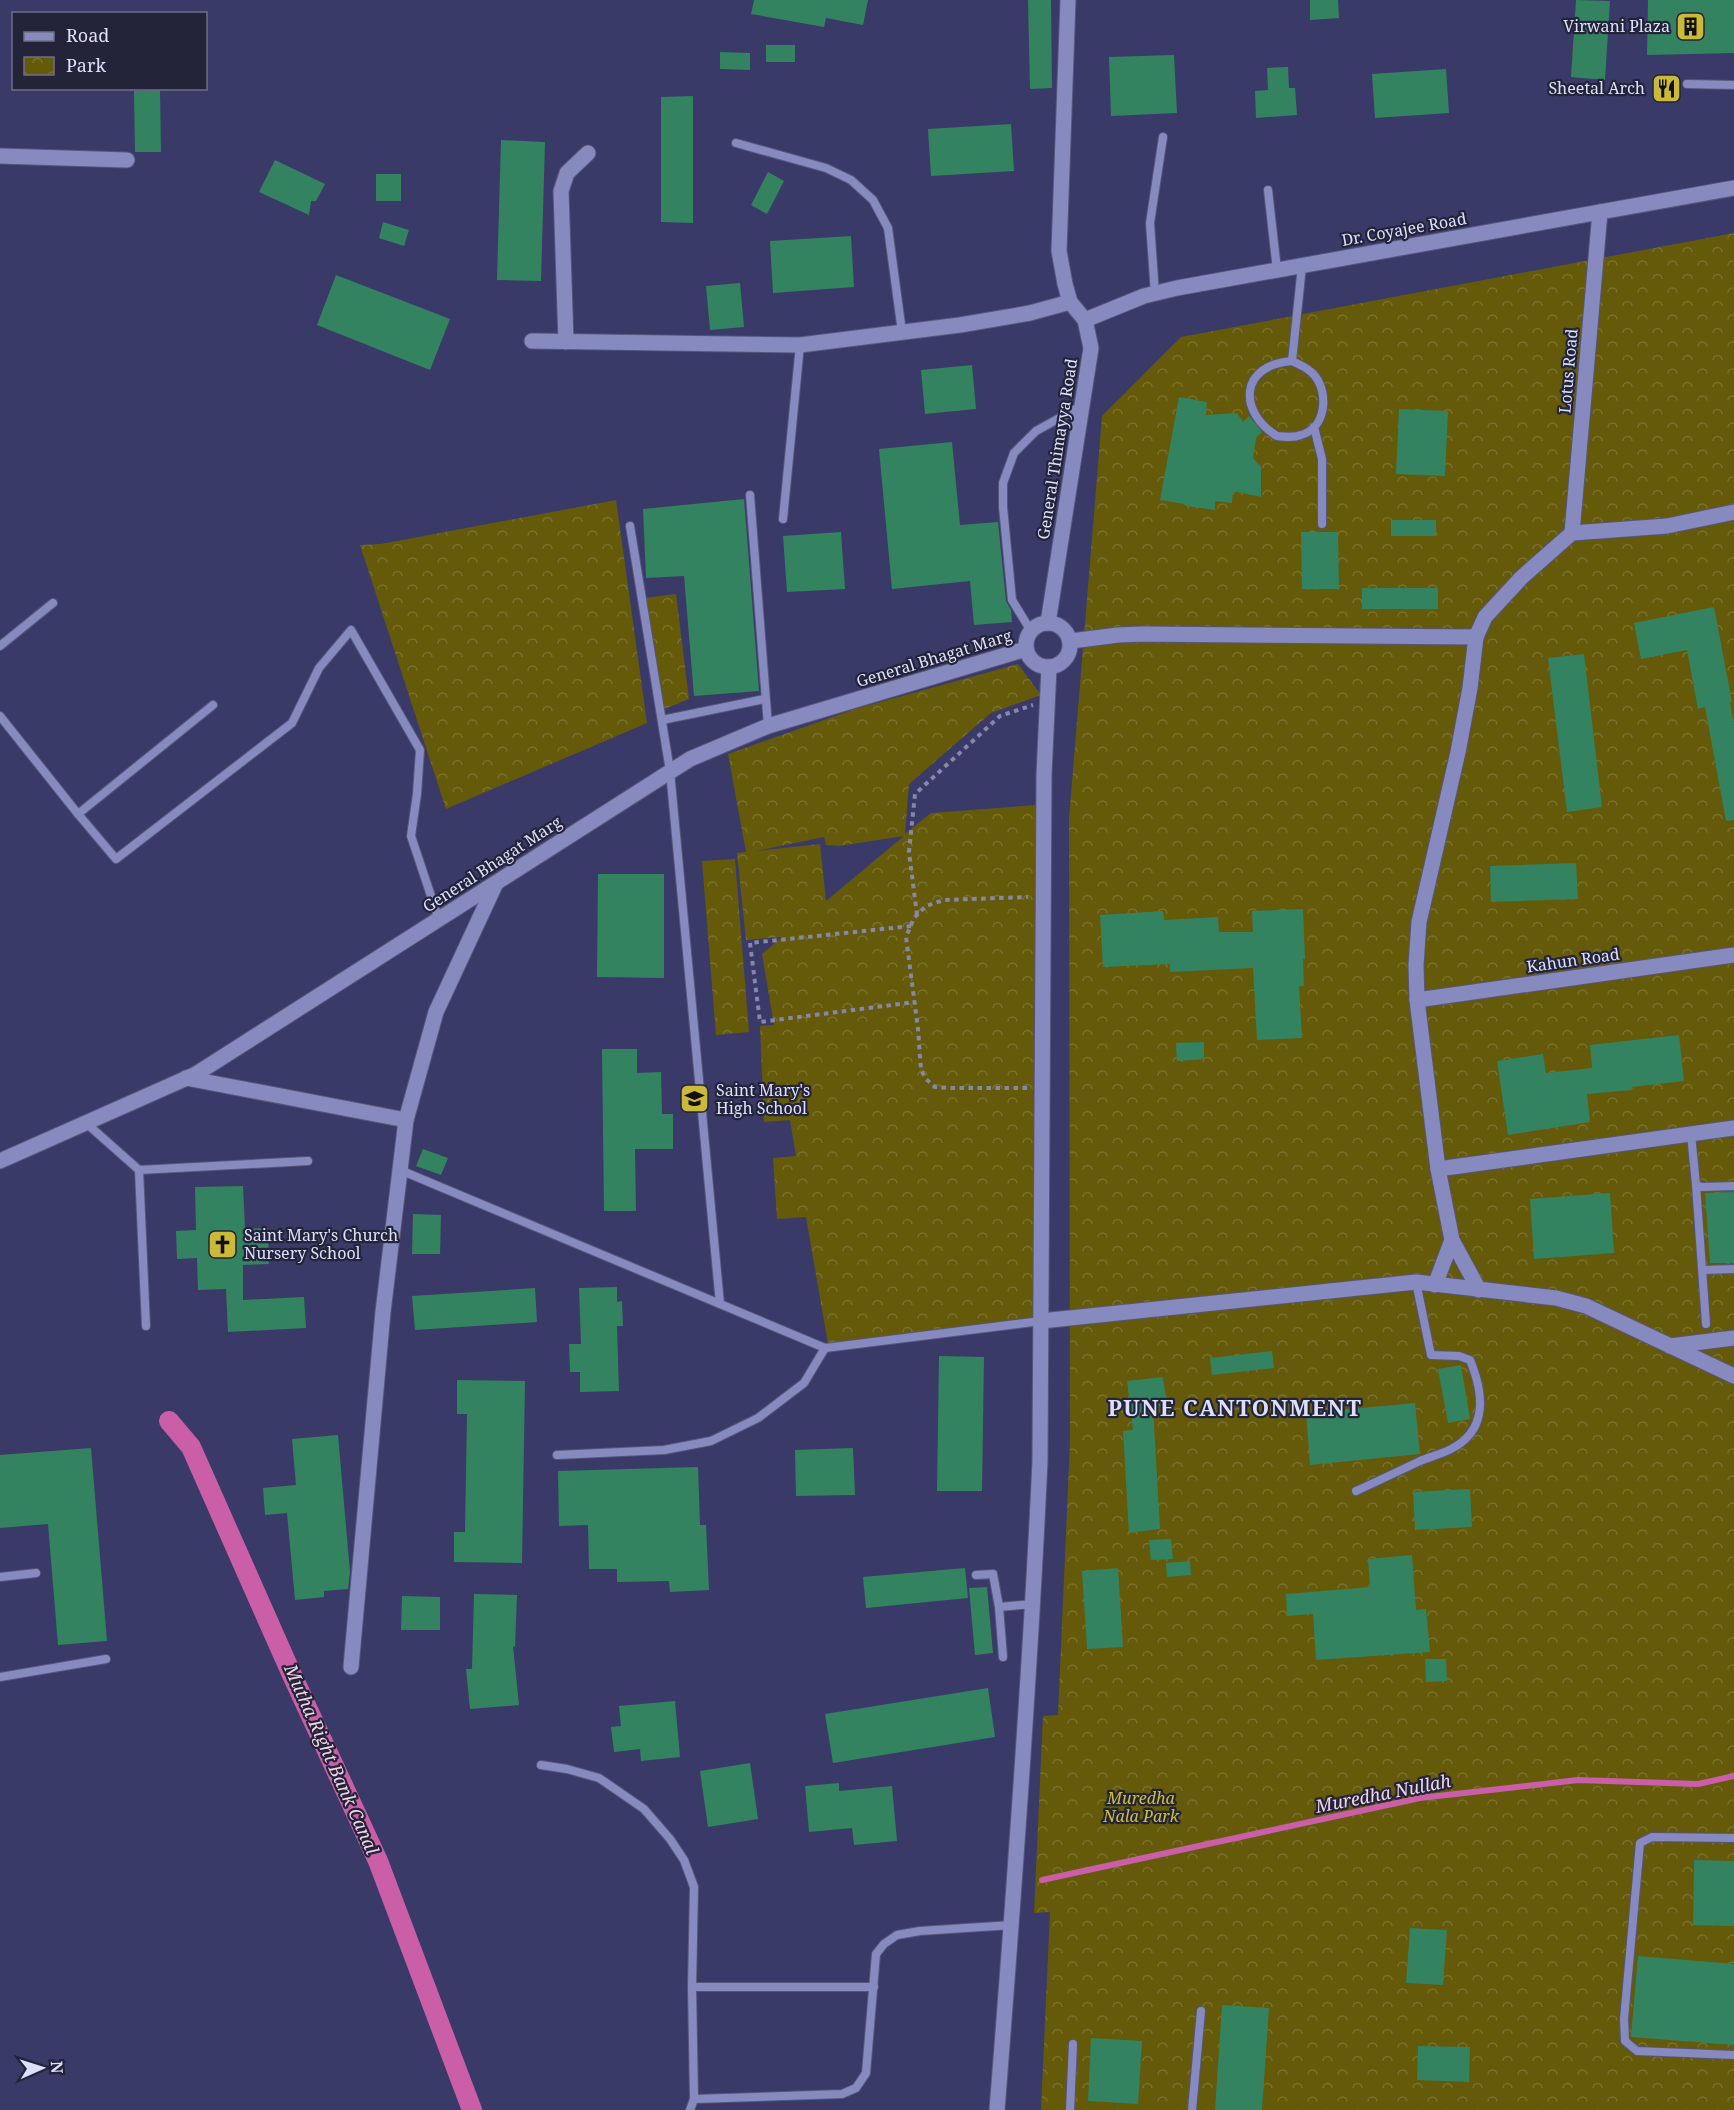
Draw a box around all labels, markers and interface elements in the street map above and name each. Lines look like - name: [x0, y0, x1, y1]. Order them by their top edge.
- building icon: Virwani Plaza: [1675, 10, 1707, 42]
- legend: [12, 12, 207, 90]
- place label: Virwani Plaza: [1563, 15, 1670, 37]
- text: Road: [66, 23, 109, 47]
- text: Park: [66, 53, 106, 77]
- restaurant icon: Sheetal Arch: [1650, 72, 1682, 104]
- place label: Sheetal Arch: [1548, 77, 1645, 99]
- street label: Dr. Coyajee Road: [1340, 207, 1468, 251]
- street label: Lotus Road: [1553, 328, 1583, 414]
- street label: General Thimayya Road: [1032, 357, 1082, 541]
- street label: General Bhagat Marg: [854, 624, 1015, 692]
- street label: General Bhagat Marg: [418, 811, 566, 917]
- street label: Kahun Road: [1525, 943, 1621, 977]
- place label: Saint Mary's High School: [716, 1079, 810, 1119]
- school or university icon: Saint Mary's High School: [679, 1083, 711, 1115]
- place label: Saint Mary's Church Nursery School: [244, 1224, 398, 1264]
- church icon: Saint Mary's Church Nursery School: [207, 1228, 239, 1260]
- district label: PUNE CANTONMENT: [1108, 1392, 1362, 1422]
- water label: Mutha Right Bank Canal: [279, 1659, 385, 1858]
- water label: Muredha Nullah: [1312, 1768, 1453, 1818]
- park label: Muredha Nala Park: [1102, 1787, 1180, 1827]
- north arrow: [12, 2038, 72, 2098]
- text: N: [46, 2060, 68, 2074]

